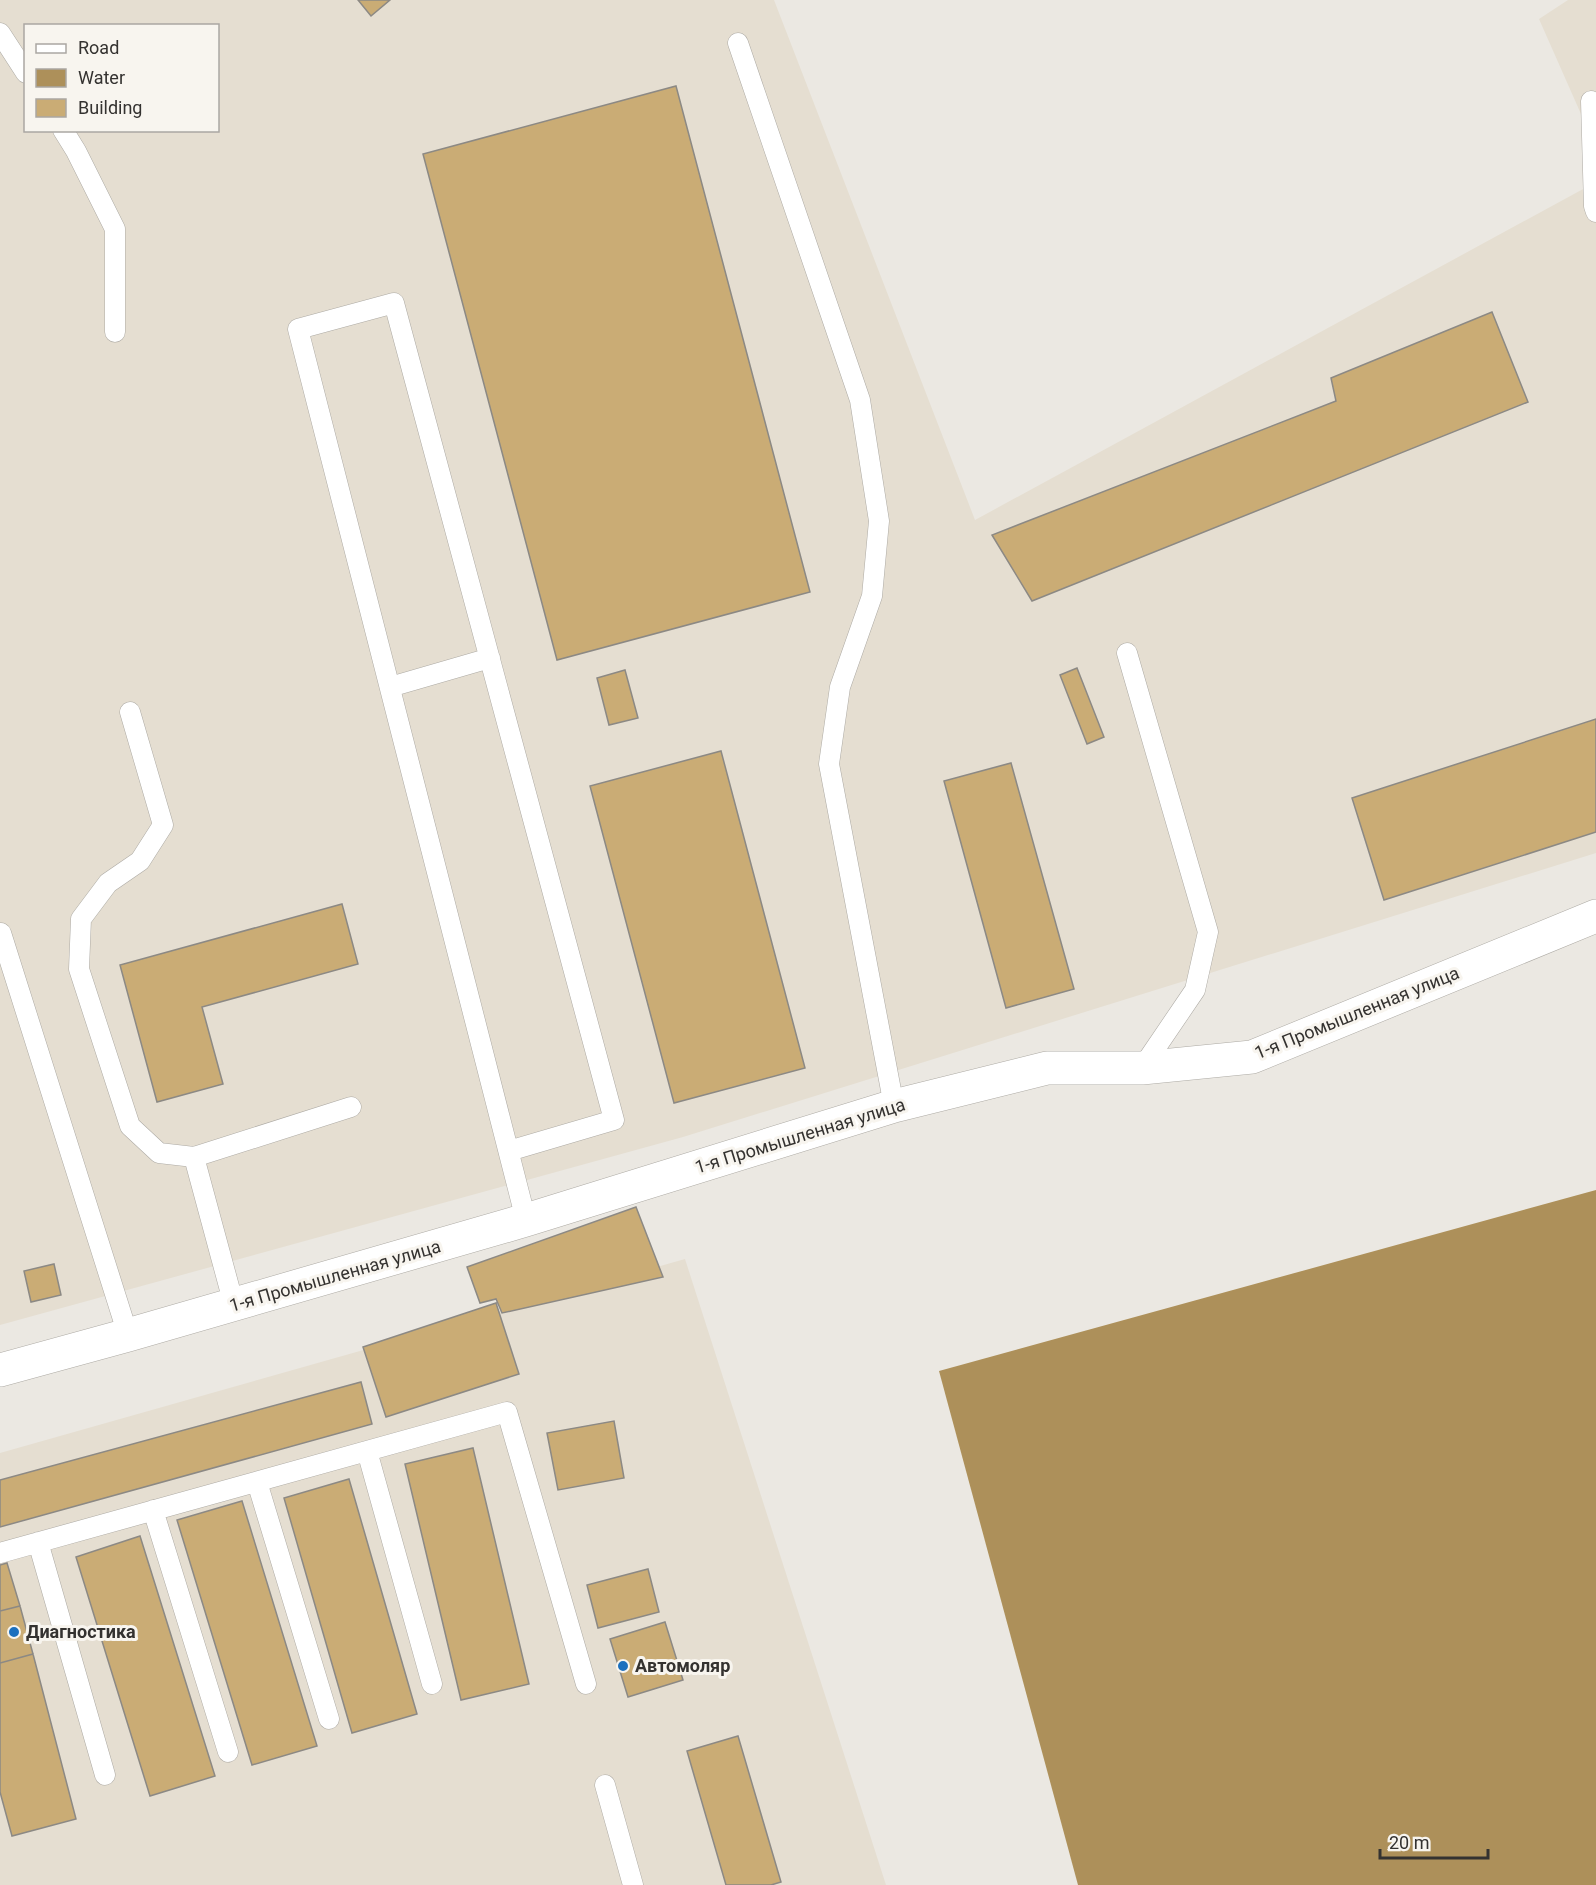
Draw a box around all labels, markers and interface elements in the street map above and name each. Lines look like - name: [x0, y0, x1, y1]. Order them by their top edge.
- legend: [24, 24, 219, 132]
- text: Road: [78, 37, 119, 58]
- text: Water: [78, 67, 125, 88]
- text: Building: [78, 97, 142, 118]
- street label: 1-я Промышленная улица: [1251, 962, 1462, 1063]
- street label: 1-я Промышленная улица: [692, 1093, 908, 1178]
- street label: 1-я Промышленная улица: [227, 1235, 443, 1316]
- place label: Диагностика: [26, 1621, 136, 1642]
- marker: Диагностика: [7, 1625, 21, 1639]
- place label: Автомоляр: [635, 1655, 730, 1676]
- marker: Автомоляр: [616, 1659, 630, 1673]
- scale bar: [1380, 1822, 1488, 1860]
- text: 20 m: [1389, 1832, 1429, 1853]

